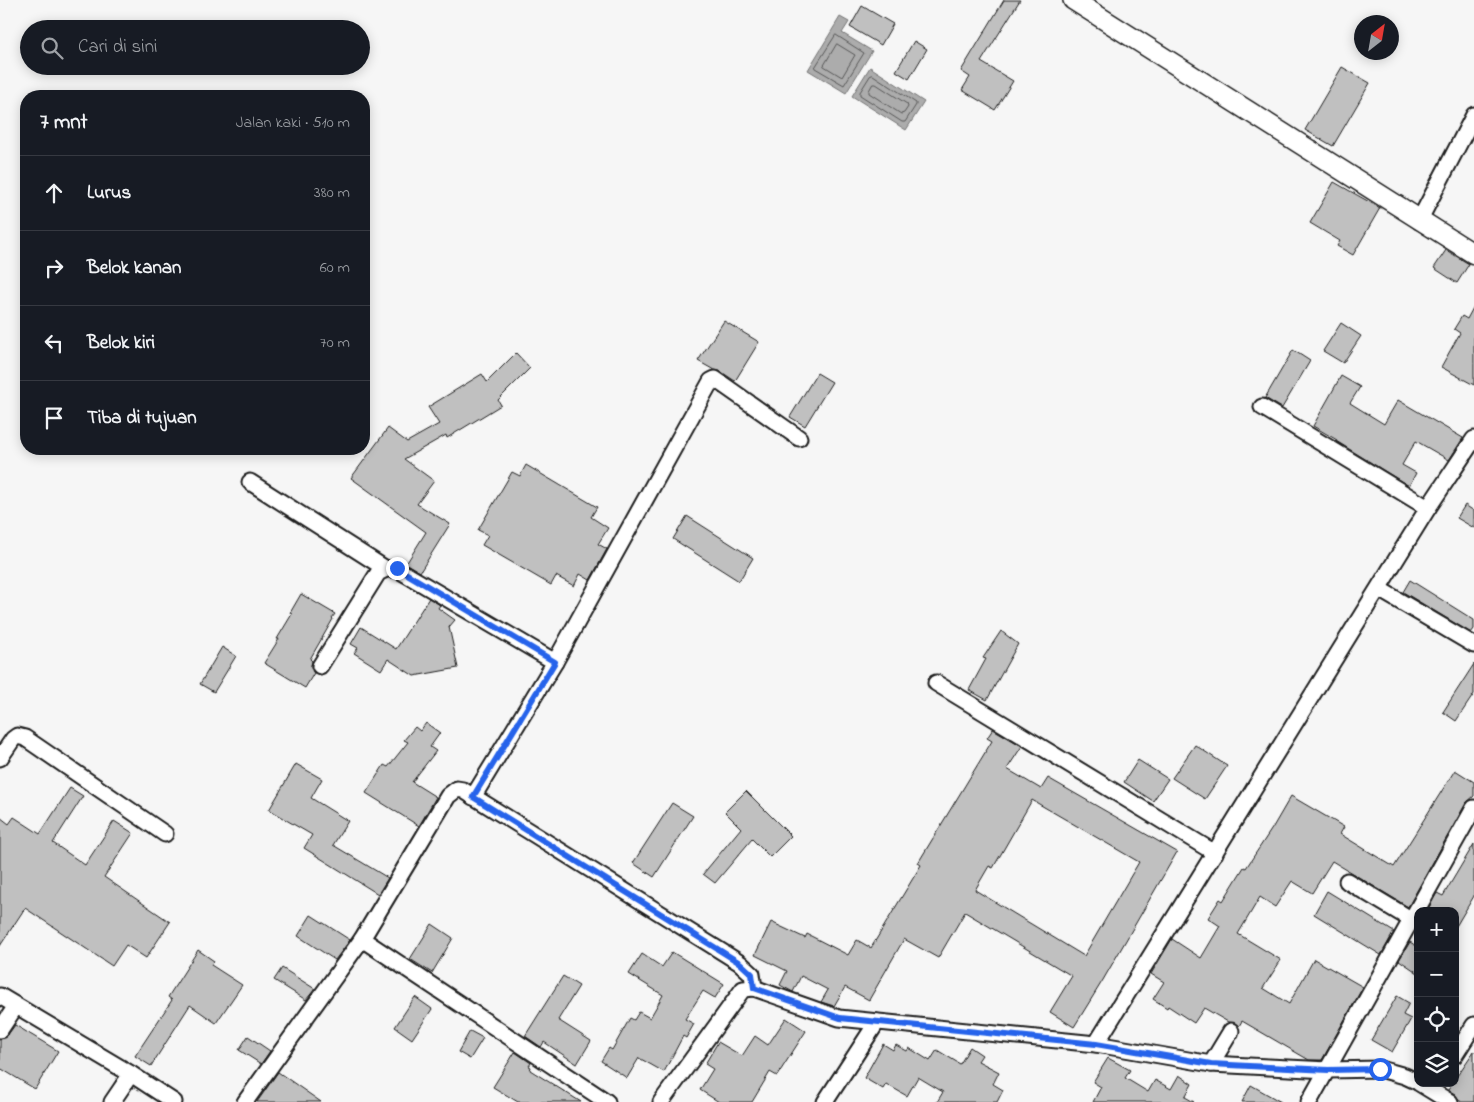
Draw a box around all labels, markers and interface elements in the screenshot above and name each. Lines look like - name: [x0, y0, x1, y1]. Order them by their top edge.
- north arrow: [1354, 15, 1399, 60]
- search box: [20, 20, 370, 75]
- icon: search: [38, 34, 66, 62]
- text: Cari di sini: [78, 34, 157, 61]
- text: 7 mnt: [40, 108, 88, 138]
- text: Jalan kaki · 510 m: [236, 111, 350, 135]
- icon: ahead: [40, 179, 68, 207]
- text: Lurus: [87, 180, 131, 207]
- text: 380 m: [314, 181, 350, 205]
- icon: right: [40, 254, 68, 282]
- text: Belok kanan: [87, 255, 181, 282]
- text: 60 m: [320, 256, 350, 280]
- icon: left: [40, 329, 68, 357]
- text: Belok kiri: [87, 330, 155, 357]
- text: 70 m: [320, 331, 350, 355]
- icon: arrive: [40, 404, 68, 432]
- text: Tiba di tujuan: [87, 405, 197, 432]
- route end: [386, 557, 409, 580]
- map controls: [1414, 907, 1459, 1087]
- button: +: [1414, 907, 1459, 952]
- button: −: [1414, 952, 1459, 997]
- button: locate: [1414, 997, 1459, 1042]
- button: layers: [1414, 1042, 1459, 1087]
- route start: [1369, 1058, 1392, 1081]

